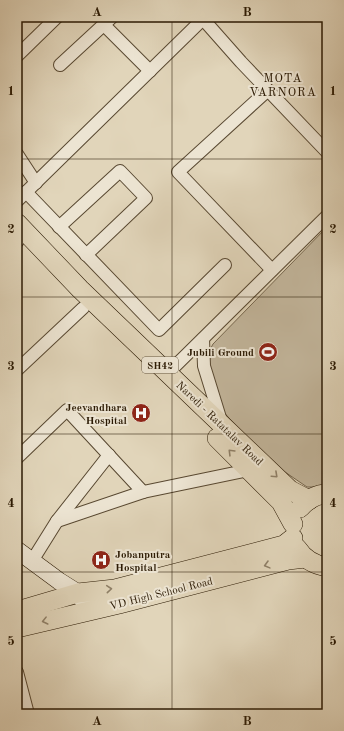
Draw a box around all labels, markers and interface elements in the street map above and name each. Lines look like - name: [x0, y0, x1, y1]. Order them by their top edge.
- text: A: [92, 6, 102, 19]
- text: B: [242, 6, 252, 19]
- district label: MOTA VARNORA: [249, 73, 317, 99]
- text: 1: [7, 85, 15, 98]
- text: 1: [329, 85, 337, 98]
- text: 2: [7, 223, 15, 236]
- text: 2: [329, 223, 337, 236]
- sports icon: Jubili Ground: [257, 341, 279, 363]
- place label: Jubili Ground: [187, 348, 254, 359]
- road number: SH42: [142, 357, 178, 373]
- text: 3: [7, 360, 15, 373]
- text: 3: [329, 360, 337, 373]
- street label: Naredi - Ratatalav Road: [173, 380, 265, 468]
- hospital icon: Jeevandhara Hospital: [130, 402, 152, 424]
- place label: Jeevandhara Hospital: [66, 403, 128, 427]
- one-way arrow: [228, 449, 236, 457]
- one-way arrow: [270, 471, 278, 478]
- text: 4: [7, 497, 15, 510]
- text: 4: [329, 497, 337, 510]
- hospital icon: Jobanputra Hospital: [90, 549, 112, 571]
- place label: Jobanputra Hospital: [115, 550, 171, 574]
- one-way arrow: [263, 561, 270, 569]
- street label: VD High School Road: [109, 576, 214, 613]
- one-way arrow: [106, 585, 112, 594]
- one-way arrow: [42, 616, 49, 625]
- text: 5: [7, 635, 15, 648]
- text: 5: [329, 635, 337, 648]
- text: A: [92, 715, 102, 728]
- text: B: [242, 715, 252, 728]

